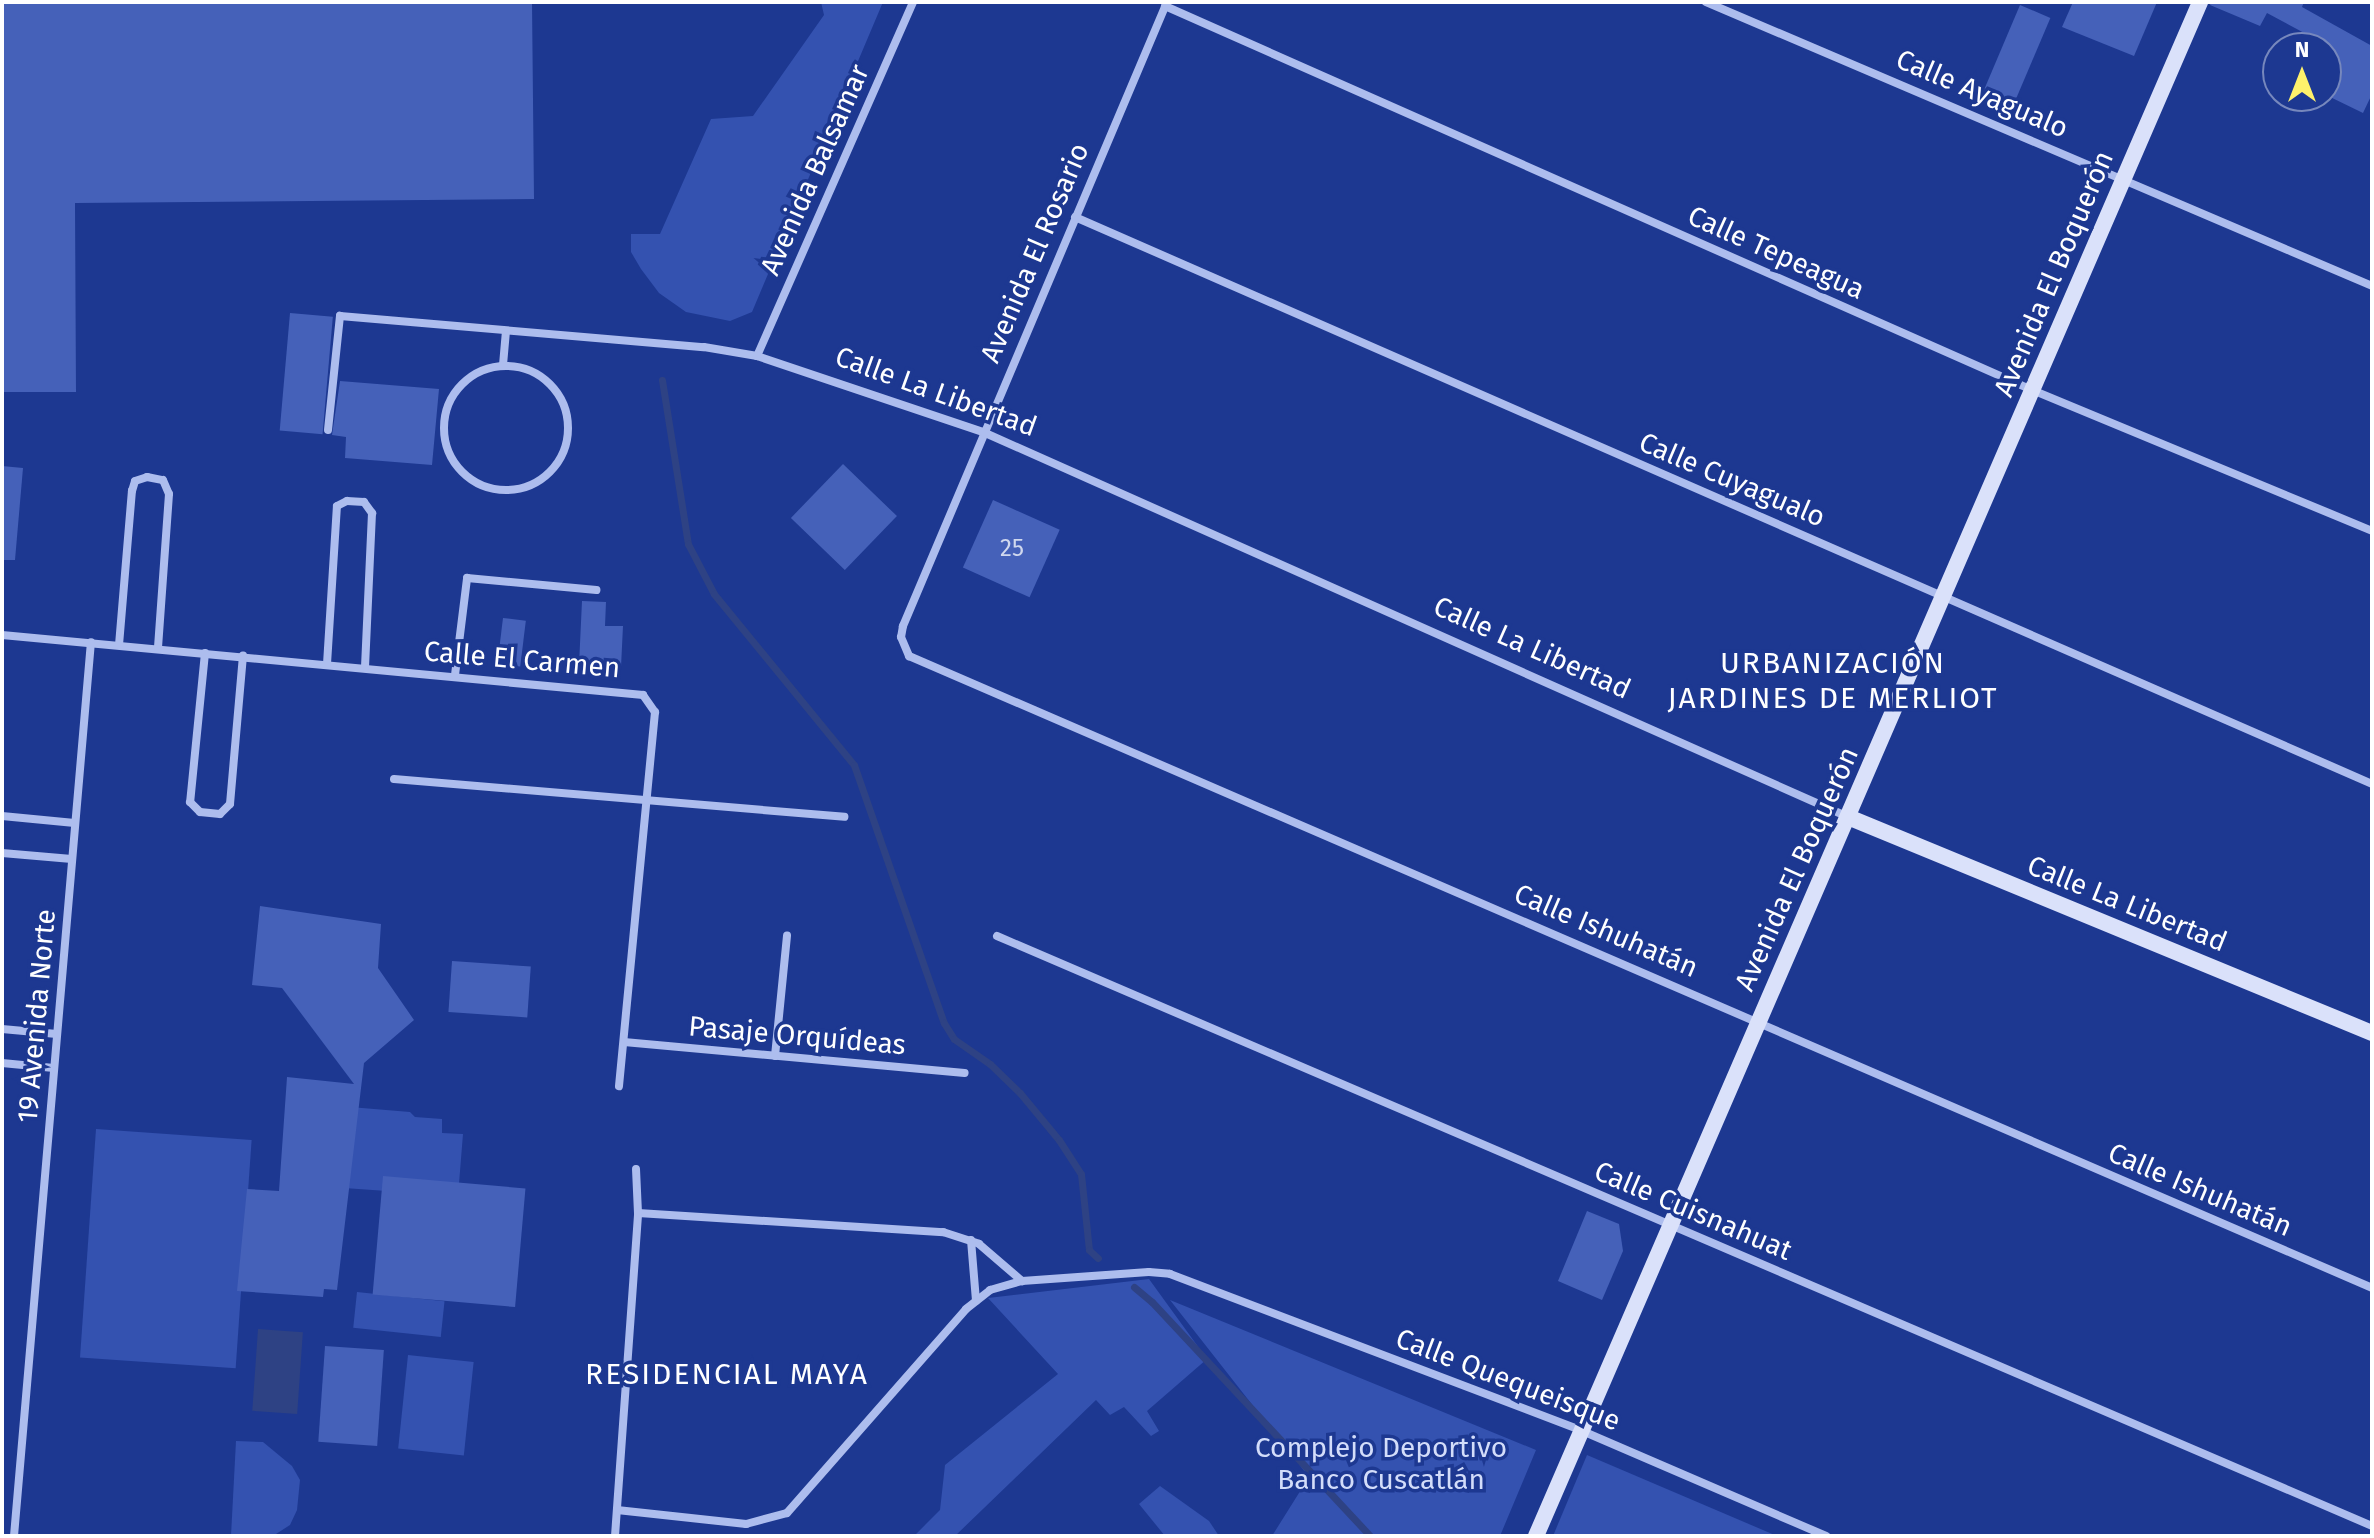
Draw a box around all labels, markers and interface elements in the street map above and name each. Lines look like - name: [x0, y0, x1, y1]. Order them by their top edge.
- north arrow: [2262, 32, 2342, 112]
- text: N: [2295, 36, 2309, 63]
- street label: Calle Ayagualo: [1891, 43, 2073, 145]
- street label: Avenida Balsamar: [754, 60, 876, 280]
- street label: Avenida El Rosario: [974, 138, 1096, 368]
- street label: Avenida El Boquerón: [1987, 146, 2121, 402]
- street label: Calle Tepeagua: [1682, 199, 1870, 307]
- street label: Calle La Libertad: [831, 340, 1041, 444]
- street label: Calle Cuyagualo: [1634, 426, 1830, 534]
- house number: 25: [1000, 535, 1024, 563]
- street label: Calle La Libertad: [1428, 590, 1636, 706]
- street label: Calle El Carmen: [423, 635, 621, 685]
- district label: URBANIZACIÓN JARDINES DE MERLIOT: [1667, 645, 1999, 716]
- street label: Avenida El Boquerón: [1728, 742, 1866, 996]
- street label: Calle La Libertad: [2022, 849, 2232, 959]
- street label: Calle Ishuhatán: [1509, 877, 1703, 985]
- street label: 19 Avenida Norte: [11, 908, 63, 1124]
- street label: Pasaje Orquídeas: [687, 1010, 907, 1062]
- street label: Calle Ishuhatán: [2103, 1136, 2297, 1244]
- street label: Calle Cuisnahuat: [1589, 1154, 1797, 1268]
- street label: Calle Quequeisque: [1391, 1322, 1625, 1438]
- district label: RESIDENCIAL MAYA: [585, 1356, 869, 1392]
- park label: Complejo Deportivo Banco Cuscatlán: [1255, 1431, 1507, 1497]

